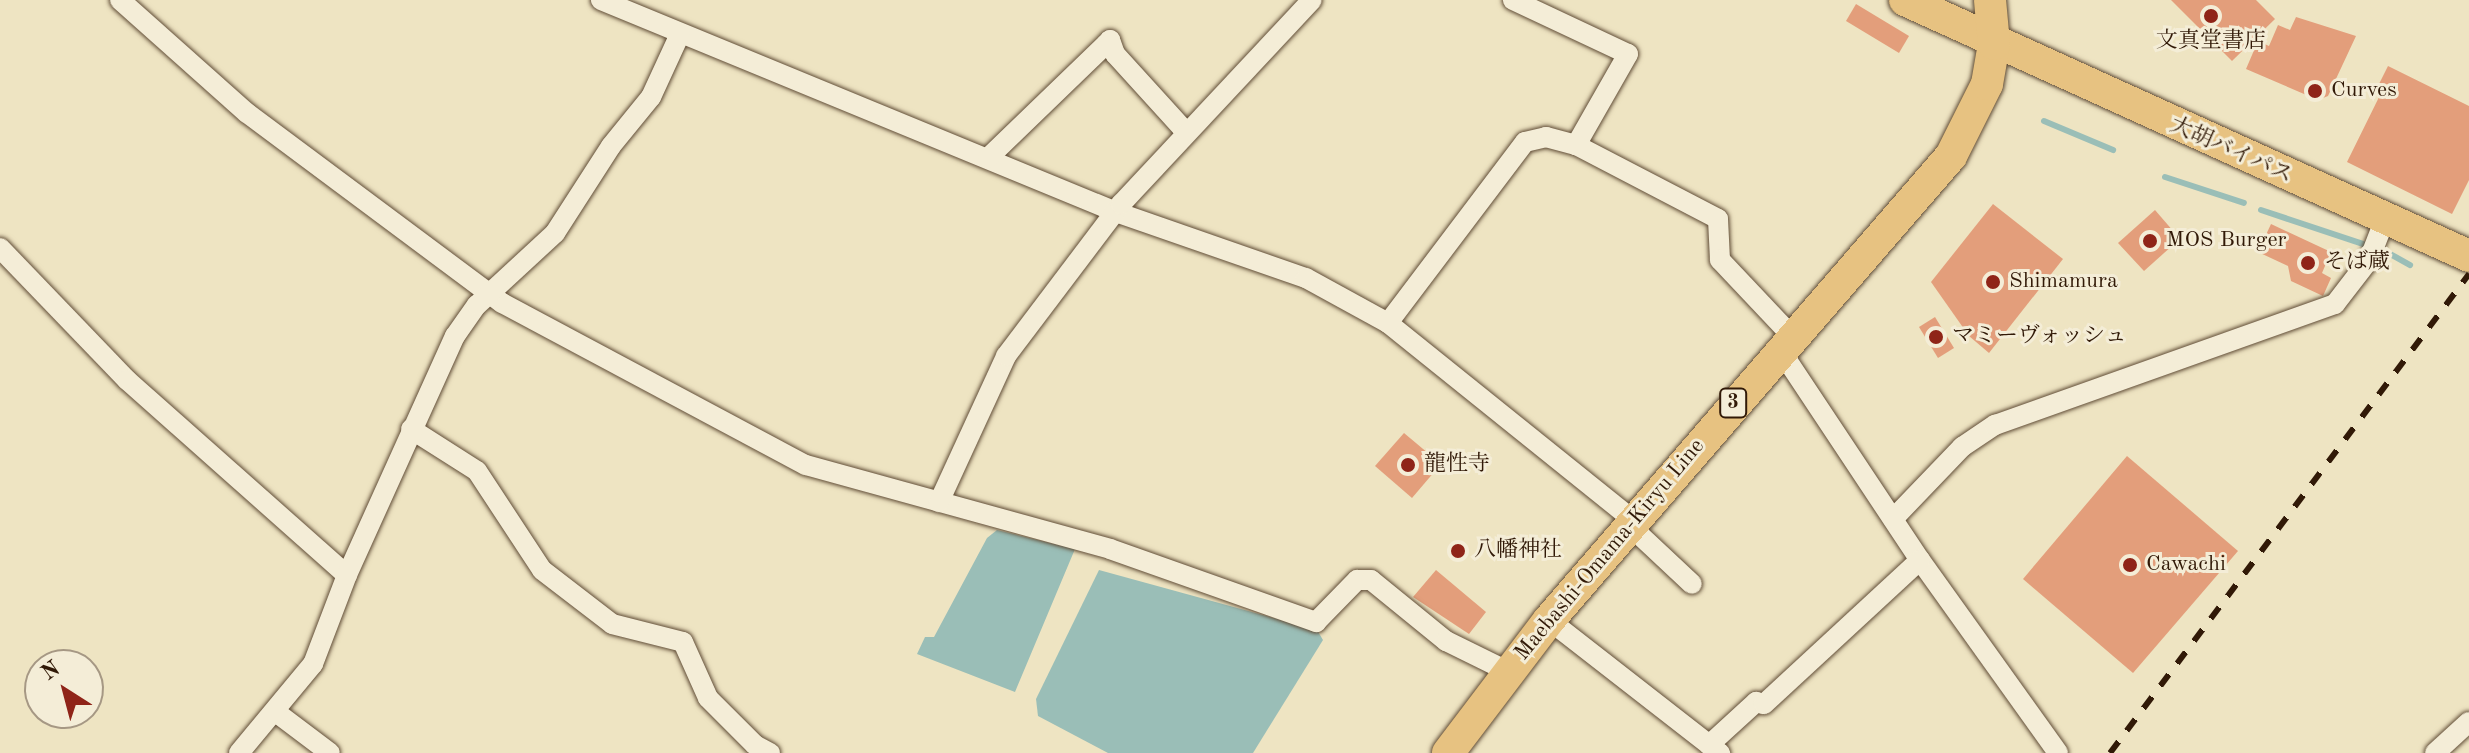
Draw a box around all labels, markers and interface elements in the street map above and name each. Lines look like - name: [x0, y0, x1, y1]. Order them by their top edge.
- marker: 文真堂書店: [2202, 7, 2220, 25]
- place label: 文真堂書店: [2156, 29, 2266, 55]
- place label: Curves: [2331, 78, 2397, 104]
- marker: Curves: [2306, 82, 2324, 100]
- street label: 大胡バイパス: [2165, 112, 2297, 190]
- place label: MOS Burger: [2166, 228, 2287, 254]
- marker: MOS Burger: [2141, 232, 2159, 250]
- place label: そば蔵: [2324, 250, 2390, 276]
- marker: そば蔵: [2299, 254, 2317, 272]
- place label: Shimamura: [2009, 269, 2118, 295]
- marker: Shimamura: [1984, 273, 2002, 291]
- place label: マミーヴォッシュ: [1952, 324, 2128, 350]
- marker: マミーヴォッシュ: [1927, 328, 1945, 346]
- road number: 3: [1719, 387, 1747, 419]
- street label: Maebashi-Omama-Kiryu Line: [1510, 434, 1710, 666]
- place label: 龍性寺: [1424, 452, 1490, 478]
- marker: 龍性寺: [1399, 456, 1417, 474]
- place label: 八幡神社: [1474, 538, 1562, 564]
- marker: 八幡神社: [1449, 542, 1467, 560]
- place label: Cawachi: [2146, 552, 2226, 578]
- marker: Cawachi: [2121, 556, 2139, 574]
- north arrow: [24, 649, 104, 729]
- text: N: [38, 657, 64, 685]

